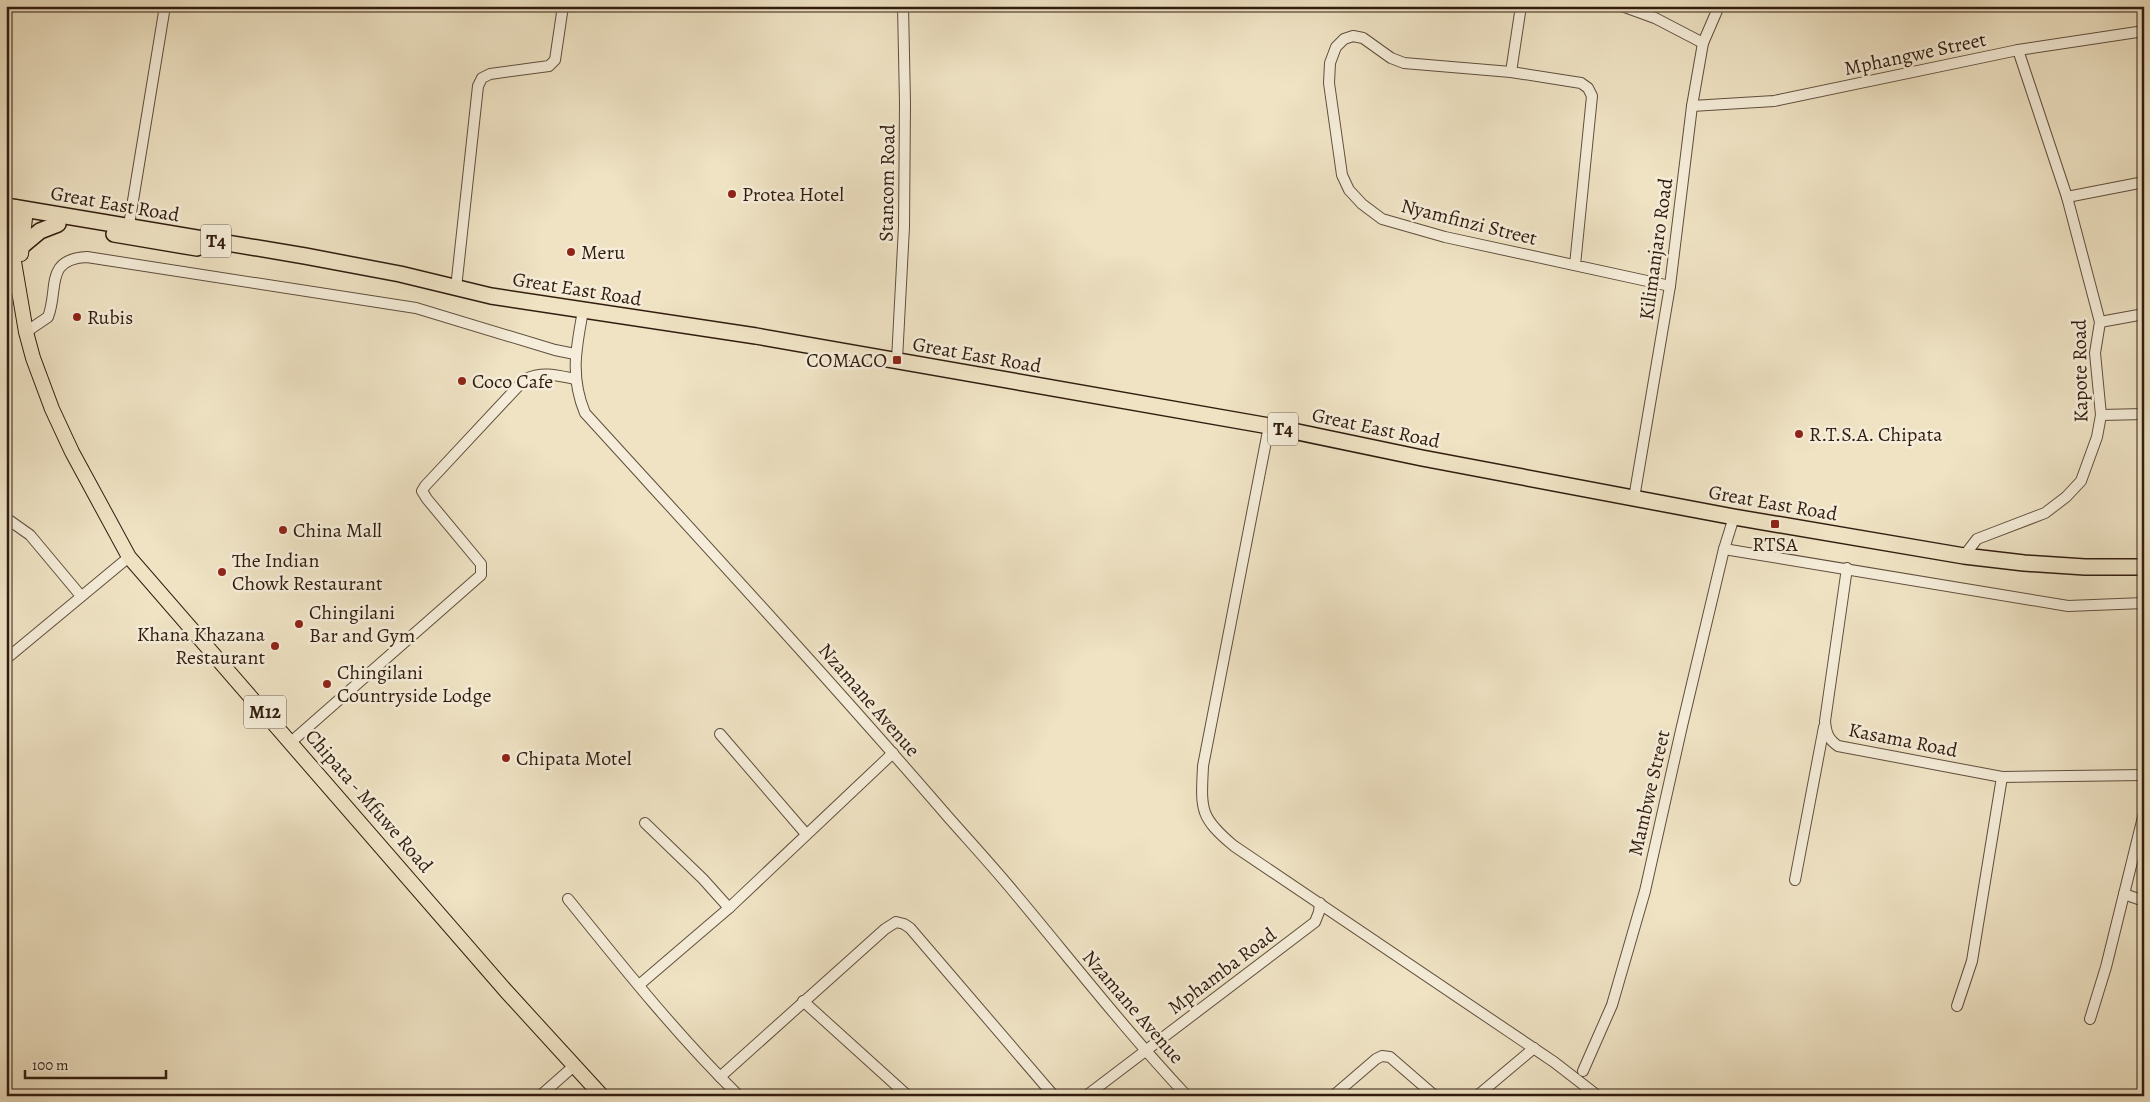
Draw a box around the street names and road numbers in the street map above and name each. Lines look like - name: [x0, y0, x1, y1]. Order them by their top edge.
- street label: Mphangwe Street: [1842, 26, 1989, 82]
- street label: Stancom Road: [872, 124, 902, 242]
- street label: Kilimanjaro Road: [1633, 176, 1679, 322]
- street label: Great East Road: [49, 179, 182, 229]
- street label: Nyamfinzi Street: [1398, 192, 1540, 252]
- road number: T4: [201, 225, 231, 258]
- street label: Great East Road: [511, 265, 644, 313]
- street label: Kapote Road: [2066, 319, 2094, 423]
- street label: Great East Road: [911, 330, 1044, 380]
- street label: Great East Road: [1309, 401, 1443, 455]
- road number: T4: [1268, 412, 1298, 446]
- street label: Great East Road: [1707, 478, 1840, 528]
- street label: Nzamane Avenue: [812, 637, 926, 763]
- road number: M12: [244, 696, 286, 729]
- street label: Kasama Road: [1846, 716, 1960, 764]
- street label: Chipata - Mfuwe Road: [299, 723, 439, 879]
- street label: Mambwe Street: [1621, 727, 1677, 859]
- street label: Mphamba Road: [1162, 921, 1282, 1021]
- street label: Nzamane Avenue: [1076, 944, 1190, 1070]

